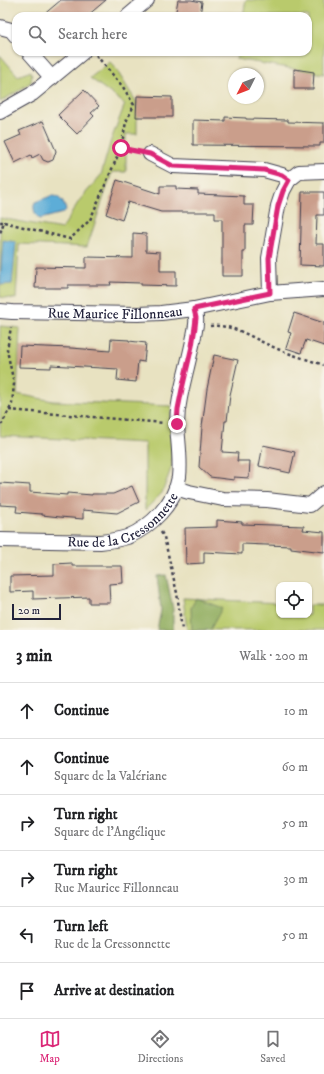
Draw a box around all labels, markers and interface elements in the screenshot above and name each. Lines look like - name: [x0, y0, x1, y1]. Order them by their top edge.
- search box: [12, 12, 312, 56]
- icon: search: [26, 23, 48, 45]
- text: Search here: [58, 25, 127, 44]
- north arrow: [228, 68, 264, 104]
- route start: [112, 139, 130, 157]
- street label: Rue Maurice Fillonneau: [47, 302, 184, 324]
- route end: [168, 415, 186, 433]
- street label: Rue de la Cressonnette: [67, 490, 183, 552]
- map controls: [276, 582, 312, 618]
- button: locate: [276, 582, 312, 618]
- scale bar: [12, 602, 61, 621]
- text: 20 m: [18, 604, 40, 618]
- text: 3 min: [16, 645, 52, 667]
- text: Walk · 200 m: [239, 648, 308, 664]
- icon: ahead: [16, 700, 38, 722]
- text: Continue: [54, 701, 109, 720]
- text: 10 m: [284, 703, 308, 719]
- text: Continue: [54, 749, 109, 768]
- icon: ahead: [16, 756, 38, 778]
- text: 60 m: [282, 759, 308, 775]
- text: Square de la Valériane: [54, 768, 167, 784]
- text: Turn right: [54, 805, 117, 824]
- icon: right: [16, 812, 38, 834]
- text: 50 m: [282, 815, 308, 831]
- text: Square de l'Angélique: [54, 824, 166, 840]
- text: Turn right: [54, 861, 117, 880]
- icon: right: [16, 868, 38, 890]
- text: 30 m: [284, 871, 308, 887]
- text: Rue Maurice Fillonneau: [54, 880, 179, 896]
- text: Turn left: [54, 917, 108, 936]
- icon: left: [16, 924, 38, 946]
- text: 50 m: [282, 927, 308, 943]
- text: Rue de la Cressonnette: [54, 936, 170, 952]
- icon: arrive: [16, 980, 38, 1002]
- text: Arrive at destination: [54, 981, 174, 1000]
- tab: Map: [39, 1028, 61, 1066]
- tab: Directions: [138, 1028, 183, 1066]
- tab: Saved: [260, 1028, 285, 1066]

